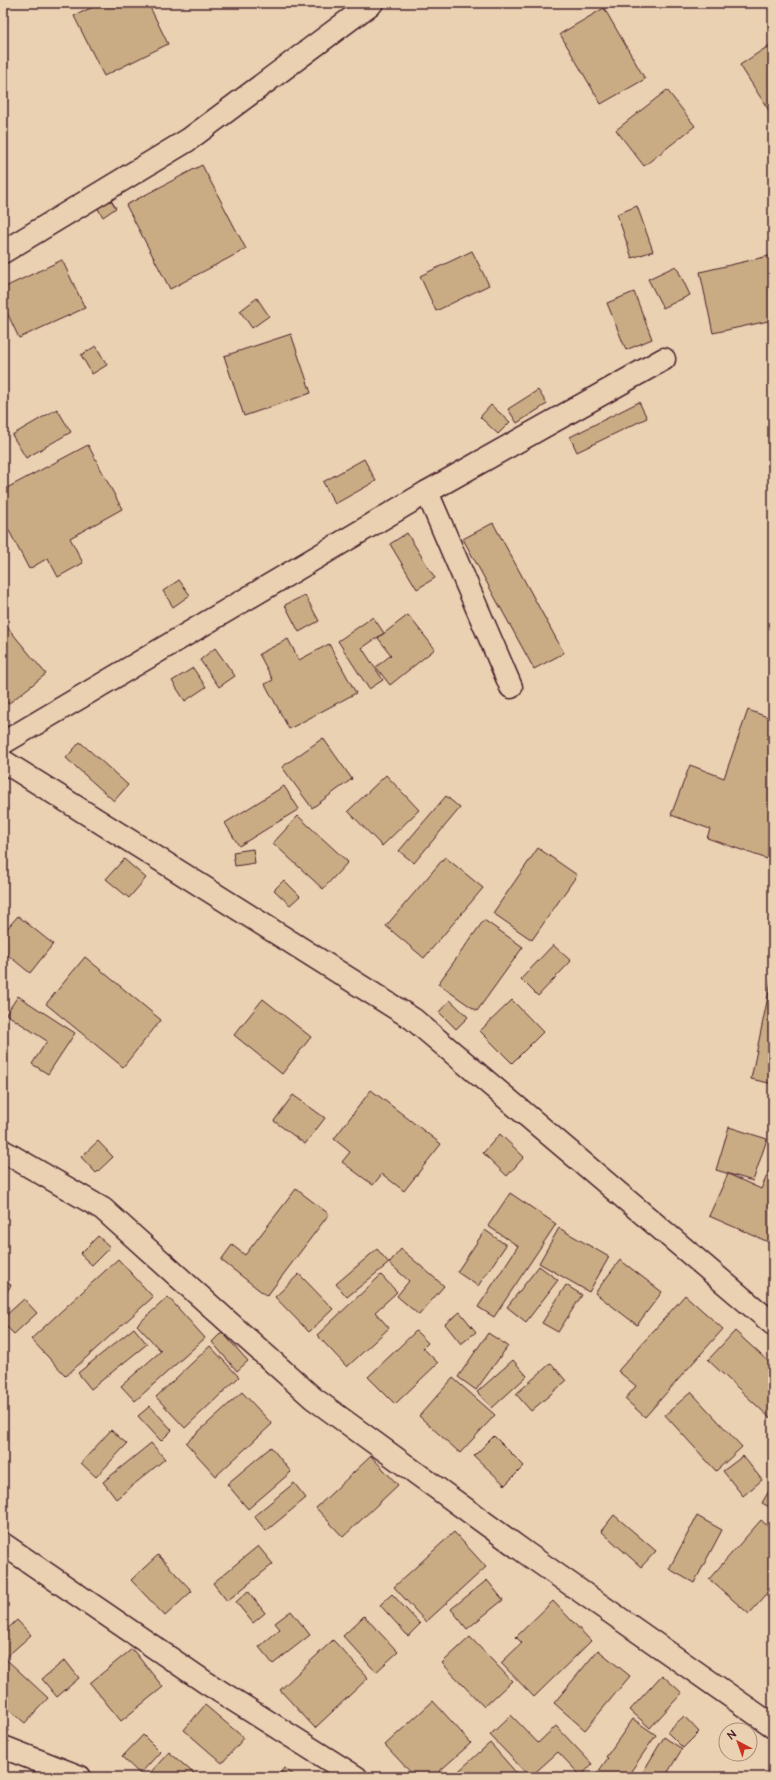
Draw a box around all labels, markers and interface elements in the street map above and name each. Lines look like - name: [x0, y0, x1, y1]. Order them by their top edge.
- north arrow: [718, 1722, 758, 1762]
- text: N: [724, 1727, 739, 1743]

